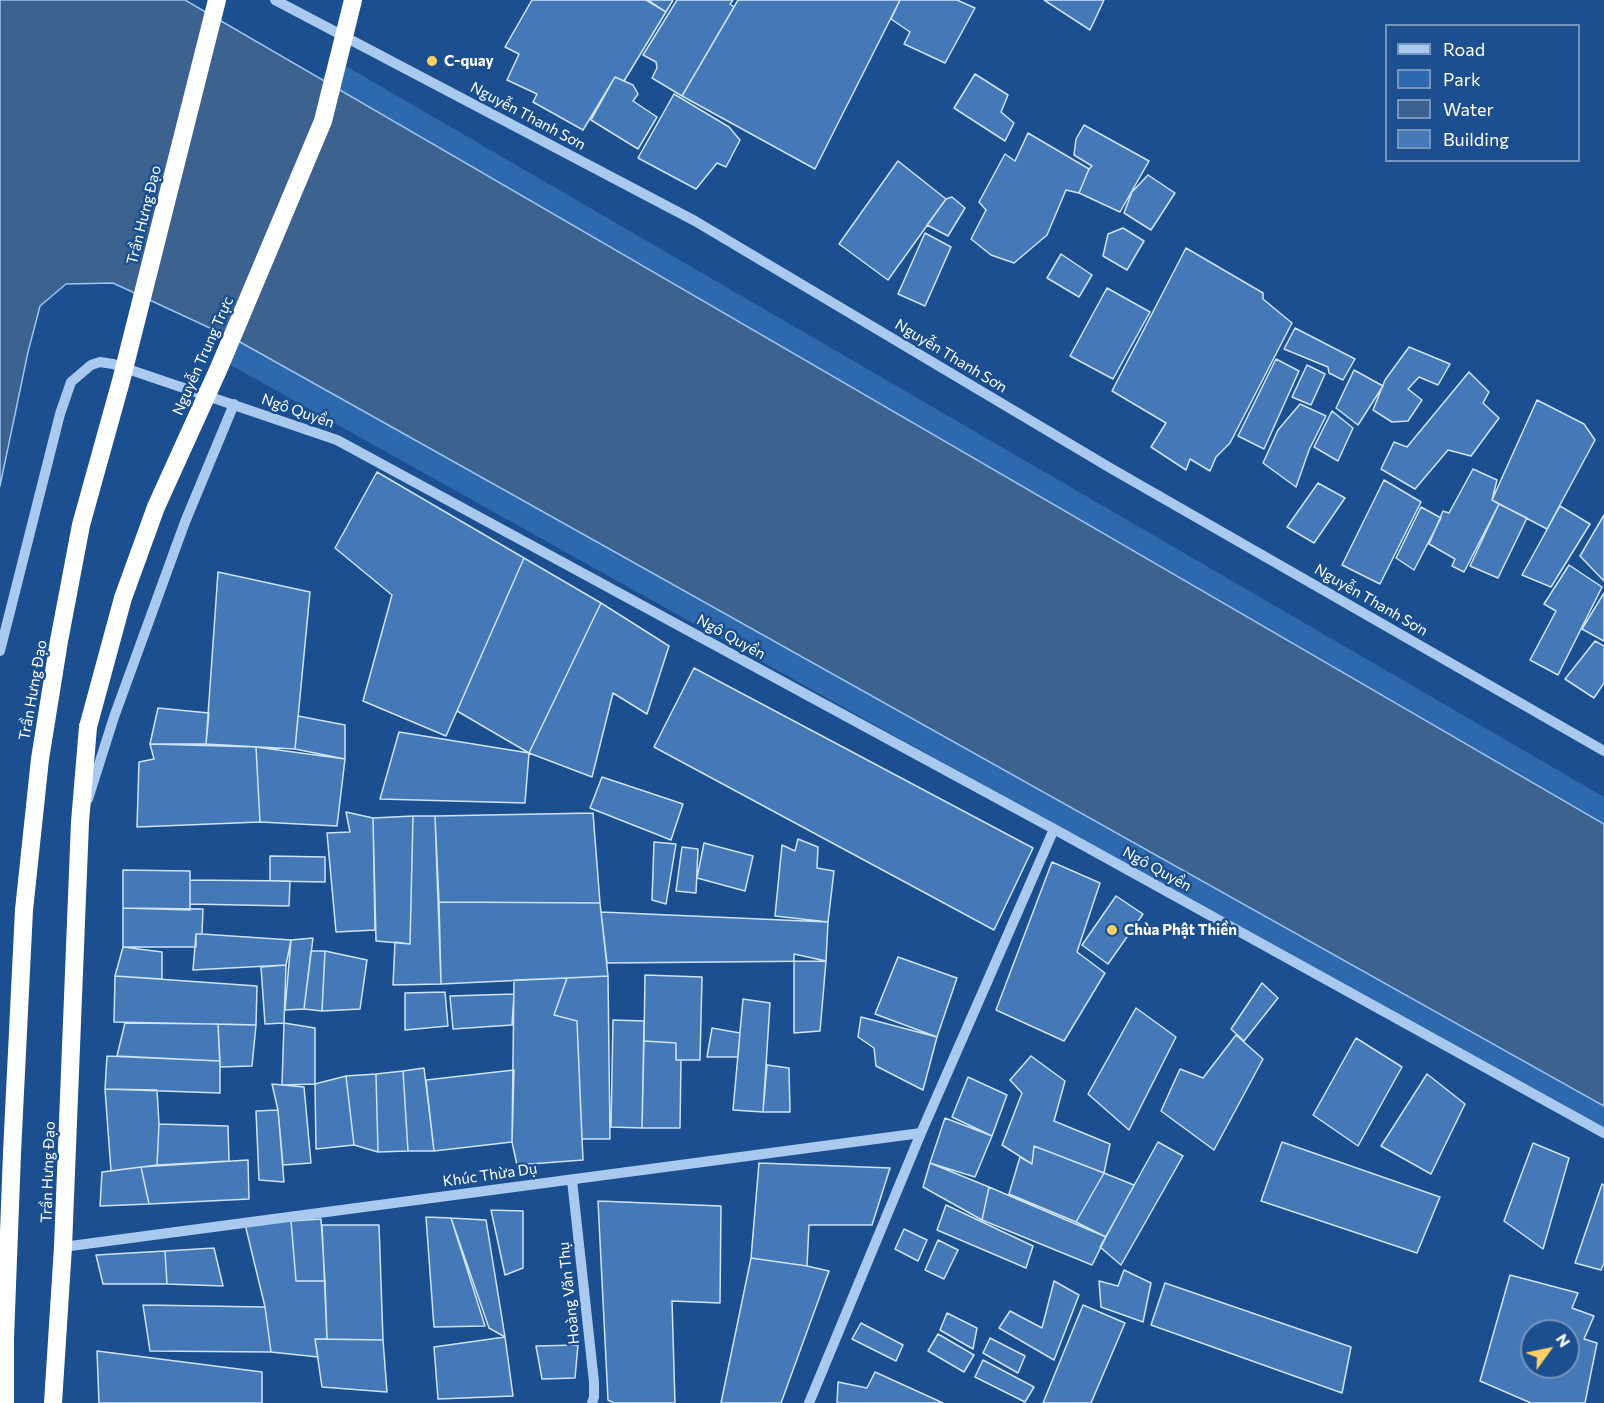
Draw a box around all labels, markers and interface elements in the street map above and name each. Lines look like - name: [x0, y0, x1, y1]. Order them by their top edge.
- legend: [1385, 24, 1580, 162]
- text: Road: [1443, 38, 1485, 60]
- place label: C-quay: [444, 52, 494, 70]
- marker: C-quay: [425, 54, 439, 68]
- text: Park: [1443, 68, 1481, 90]
- street label: Nguyễn Thanh Sơn: [467, 78, 589, 154]
- text: Water: [1443, 98, 1494, 120]
- text: Building: [1443, 128, 1509, 150]
- street label: Trần Hưng Đạo: [123, 164, 165, 266]
- street label: Nguyễn Trung Trực: [169, 294, 237, 418]
- street label: Nguyễn Thanh Sơn: [892, 315, 1010, 397]
- street label: Ngô Quyền: [259, 390, 337, 432]
- street label: Nguyễn Thanh Sơn: [1311, 560, 1431, 640]
- street label: Ngô Quyền: [694, 611, 768, 663]
- street label: Trần Hưng Đạo: [15, 638, 51, 742]
- street label: Ngô Quyền: [1120, 843, 1194, 895]
- place label: Chùa Phật Thiền: [1124, 921, 1237, 939]
- marker: Chùa Phật Thiền: [1105, 923, 1119, 937]
- street label: Trần Hưng Đạo: [37, 1121, 59, 1223]
- street label: Khúc Thừa Dụ: [442, 1159, 538, 1191]
- street label: Hoàng Văn Thụ: [555, 1241, 583, 1345]
- north arrow: [1520, 1319, 1580, 1379]
- text: N: [1553, 1330, 1575, 1350]

